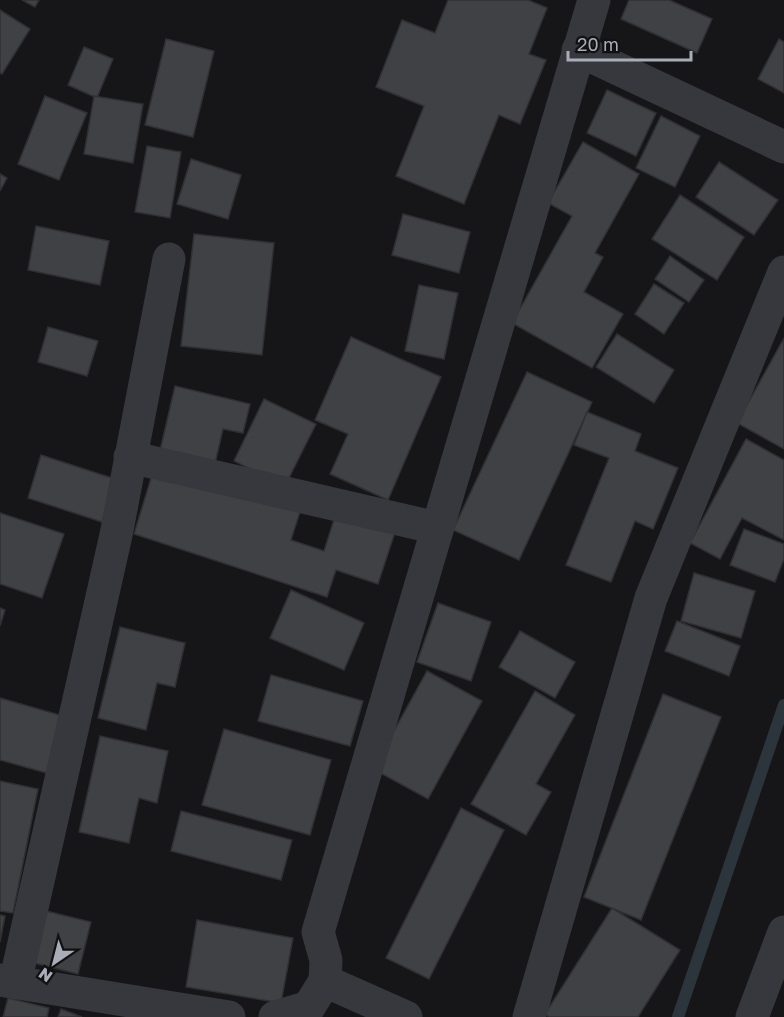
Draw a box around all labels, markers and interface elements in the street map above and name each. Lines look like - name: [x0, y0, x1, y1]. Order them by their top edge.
- scale bar: [568, 24, 691, 62]
- text: 20 m: [577, 33, 619, 55]
- north arrow: [24, 933, 84, 993]
- text: N: [35, 964, 56, 987]

